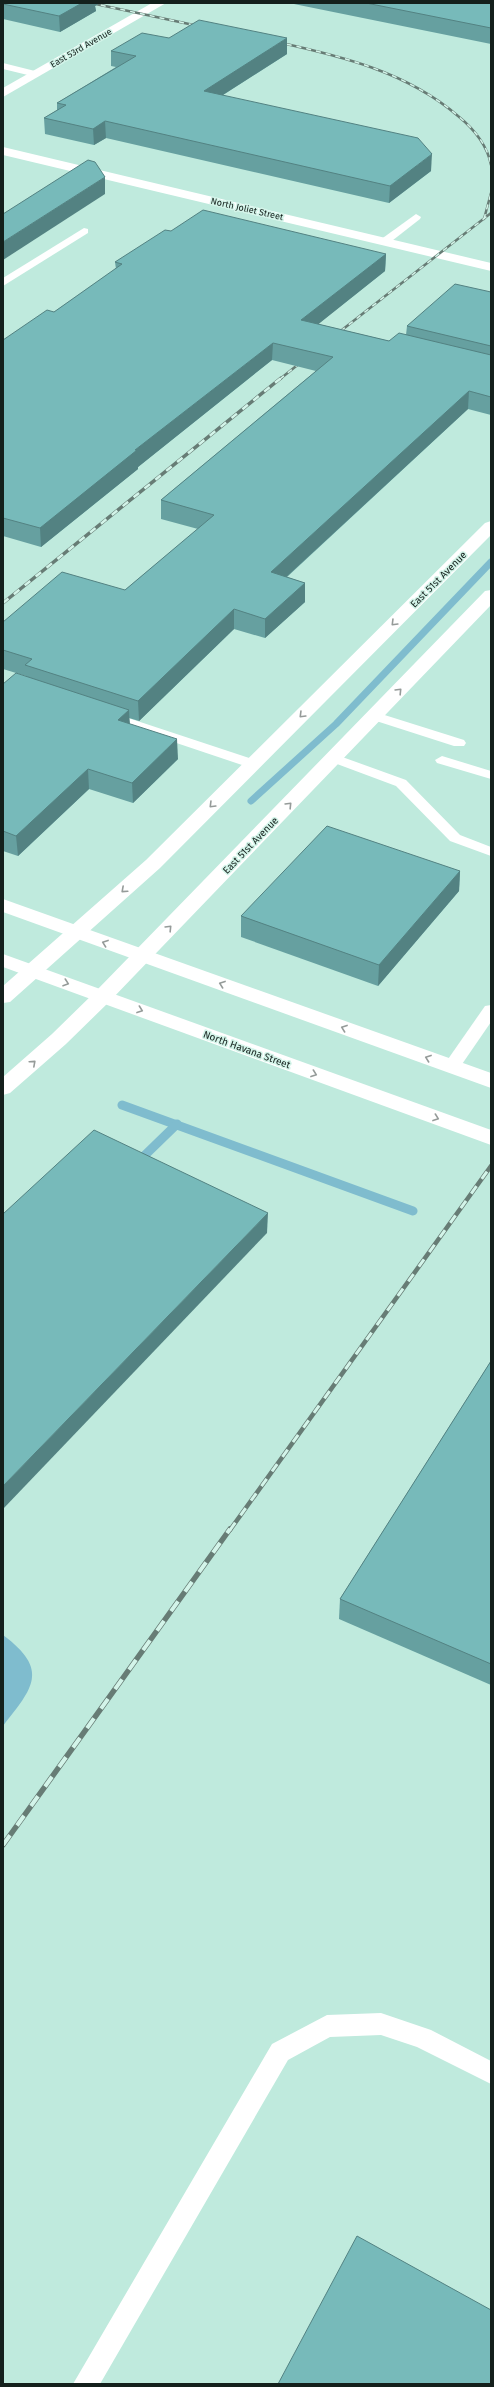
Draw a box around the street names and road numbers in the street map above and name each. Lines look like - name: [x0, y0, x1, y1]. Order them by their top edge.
- street label: East 53rd Avenue: [49, 26, 114, 70]
- street label: North Joliet Street: [210, 196, 285, 222]
- street label: East 51st Avenue: [408, 549, 469, 610]
- street label: East 51st Avenue: [221, 815, 281, 877]
- street label: North Havana Street: [201, 1029, 292, 1071]

